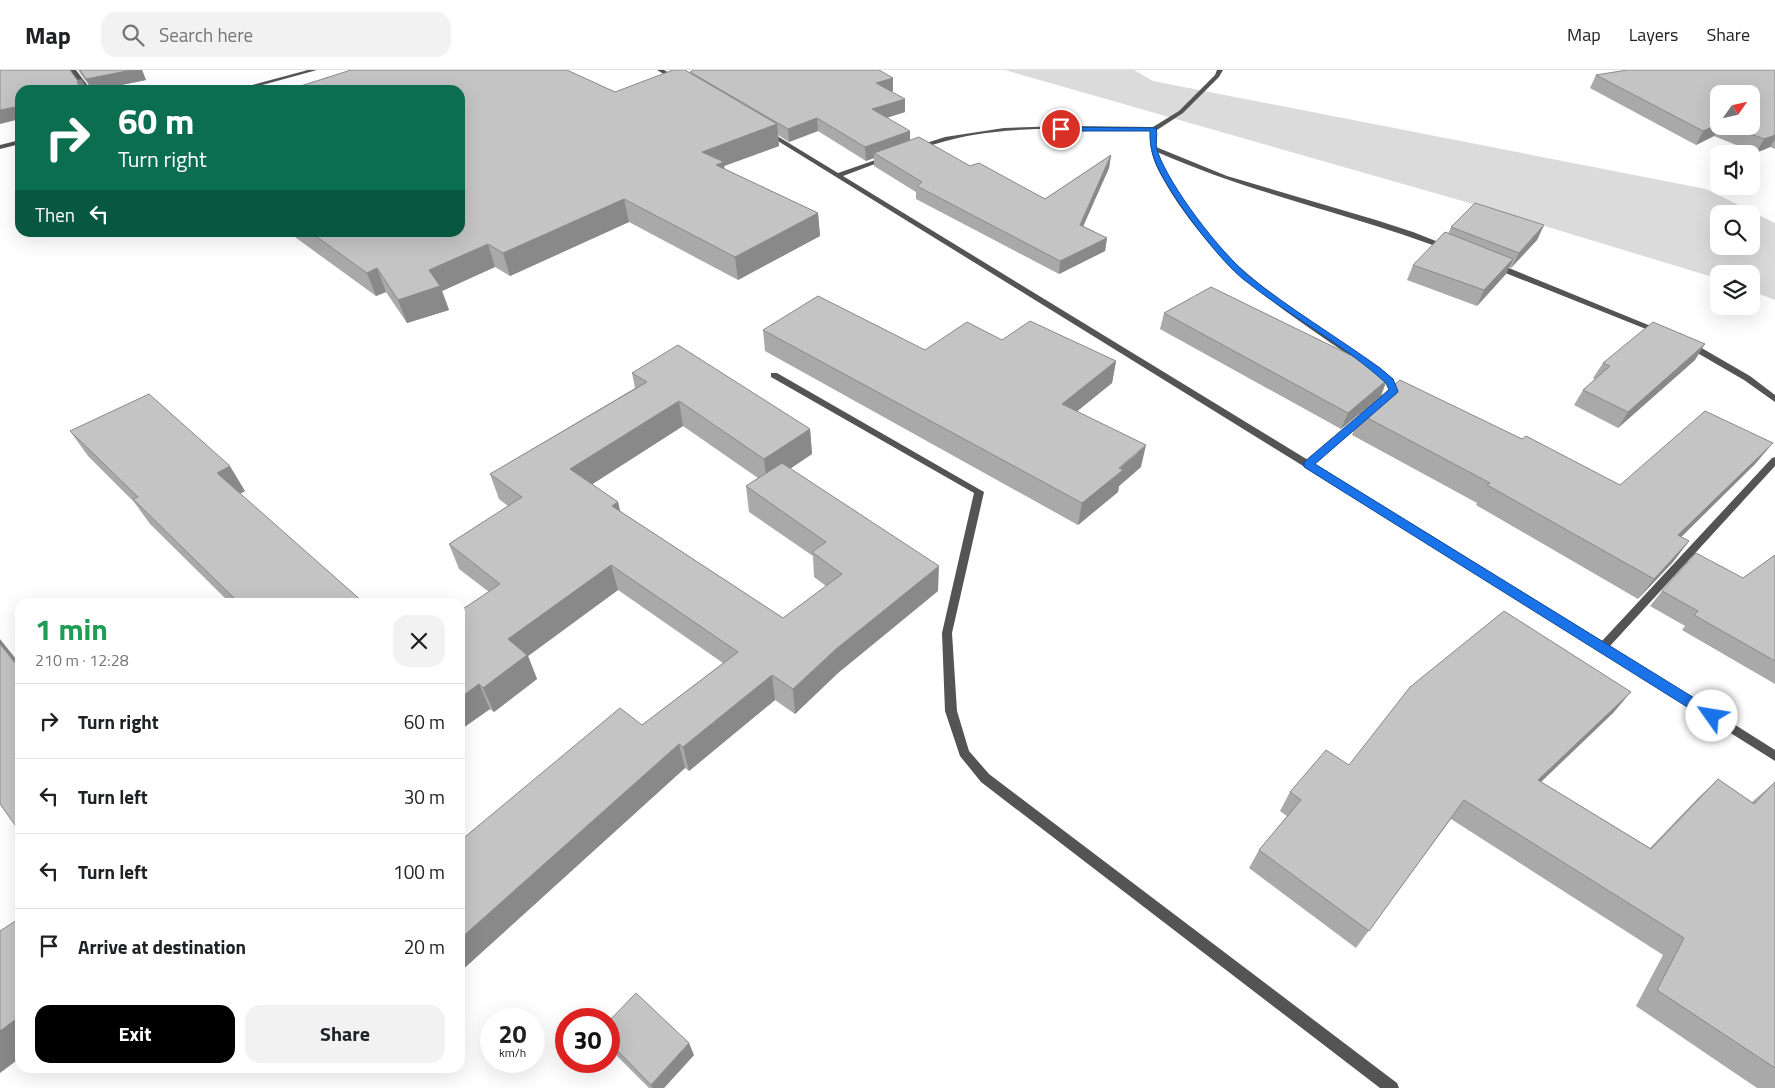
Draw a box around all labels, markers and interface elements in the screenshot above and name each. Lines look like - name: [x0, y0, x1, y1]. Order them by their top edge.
- search box: [101, 12, 451, 57]
- text: Map: [25, 17, 71, 53]
- text: Search here: [159, 20, 253, 49]
- icon: search: [119, 21, 147, 49]
- text: Map: [1567, 21, 1601, 48]
- text: Layers: [1629, 21, 1678, 48]
- text: Share: [1706, 21, 1750, 48]
- north arrow: [1710, 85, 1760, 135]
- map controls: [1710, 85, 1760, 315]
- text: 60 m: [118, 94, 194, 148]
- icon: right: [35, 105, 100, 170]
- pin: [1040, 108, 1082, 150]
- icon: arrive: [1047, 115, 1075, 143]
- text: Turn right: [118, 142, 207, 176]
- button: sound: [1710, 145, 1760, 195]
- text: Then: [35, 200, 75, 229]
- icon: left: [85, 200, 113, 228]
- button: search: [1710, 205, 1760, 255]
- button: layers: [1710, 265, 1760, 315]
- text: 1 min: [35, 606, 108, 652]
- button: close: [393, 615, 445, 667]
- text: 210 m · 12:28: [35, 648, 129, 672]
- position arrow: [1685, 689, 1737, 741]
- icon: right: [35, 707, 63, 735]
- text: Turn right: [78, 707, 159, 736]
- text: 60 m: [404, 707, 445, 736]
- icon: left: [35, 782, 63, 810]
- text: Turn left: [78, 782, 148, 811]
- text: 30 m: [404, 782, 445, 811]
- icon: left: [35, 857, 63, 885]
- text: Turn left: [78, 857, 148, 886]
- text: 100 m: [393, 857, 445, 886]
- icon: arrive: [35, 932, 63, 960]
- text: Arrive at destination: [78, 932, 246, 961]
- text: 20 m: [404, 932, 445, 961]
- button: Exit: [35, 1005, 235, 1063]
- button: Share: [245, 1005, 445, 1063]
- speed limit sign: 30: [555, 1008, 620, 1073]
- text: 20: [498, 1015, 527, 1053]
- text: km/h: [499, 1043, 526, 1062]

